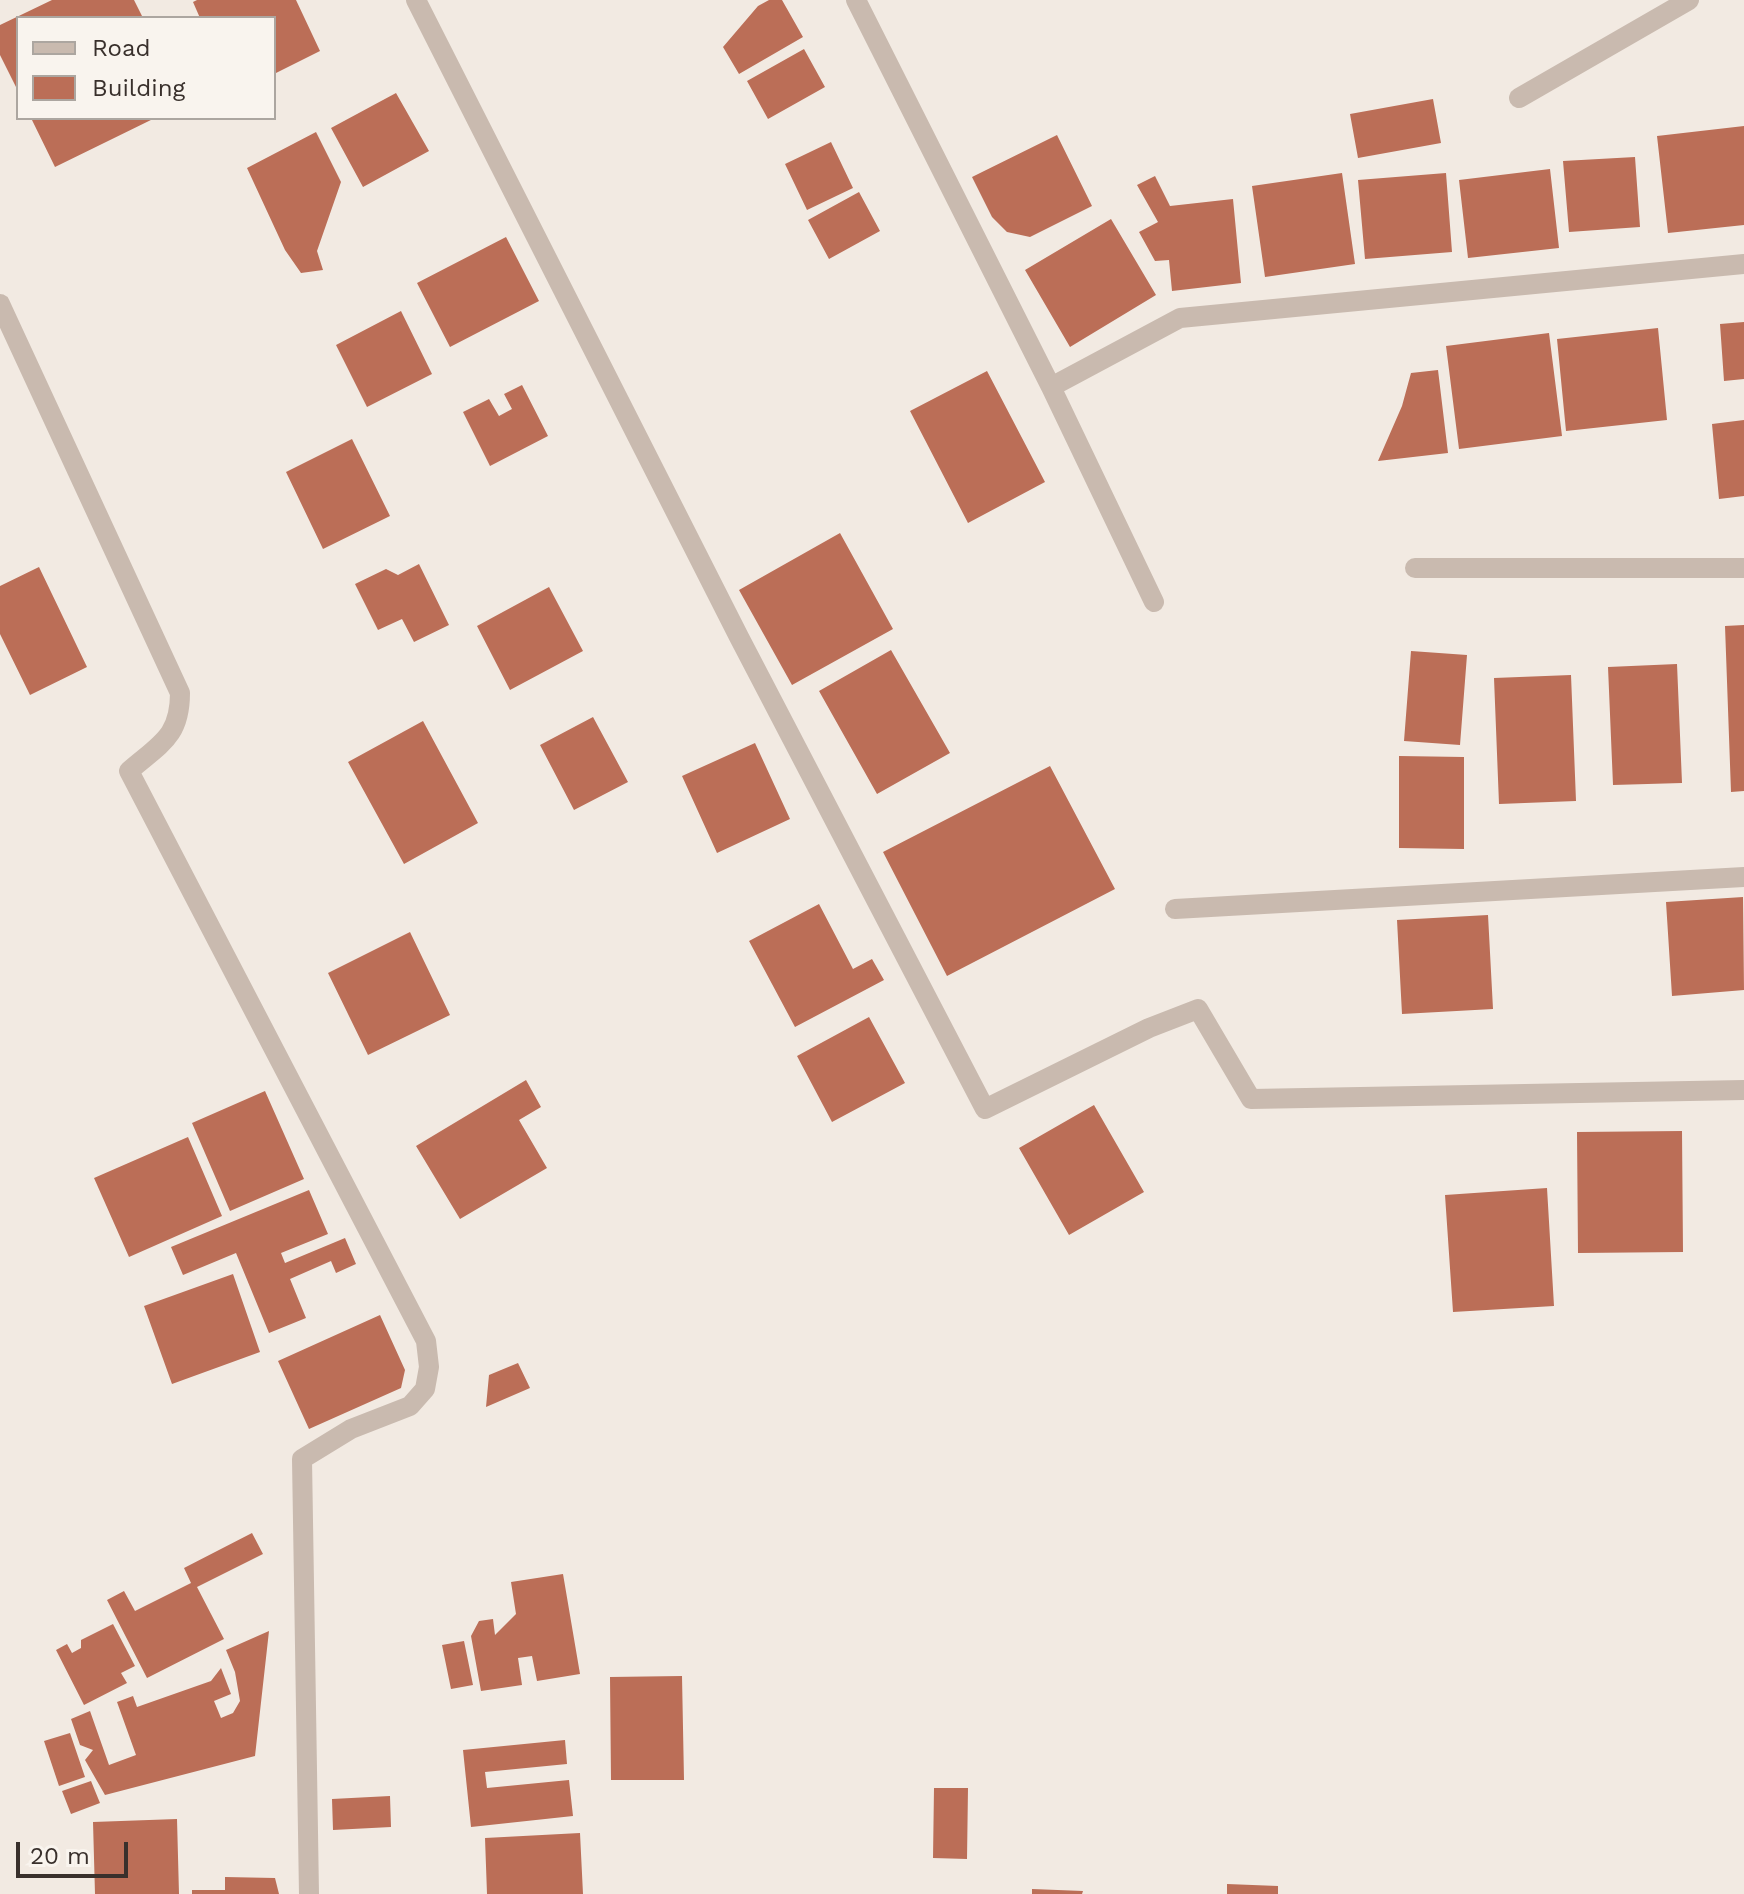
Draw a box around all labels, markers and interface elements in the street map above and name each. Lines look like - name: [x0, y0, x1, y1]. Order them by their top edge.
- legend: [16, 16, 276, 120]
- text: Road: [92, 34, 151, 62]
- text: Building: [92, 74, 185, 102]
- scale bar: [20, 1826, 132, 1876]
- text: 20 m: [30, 1842, 90, 1870]

